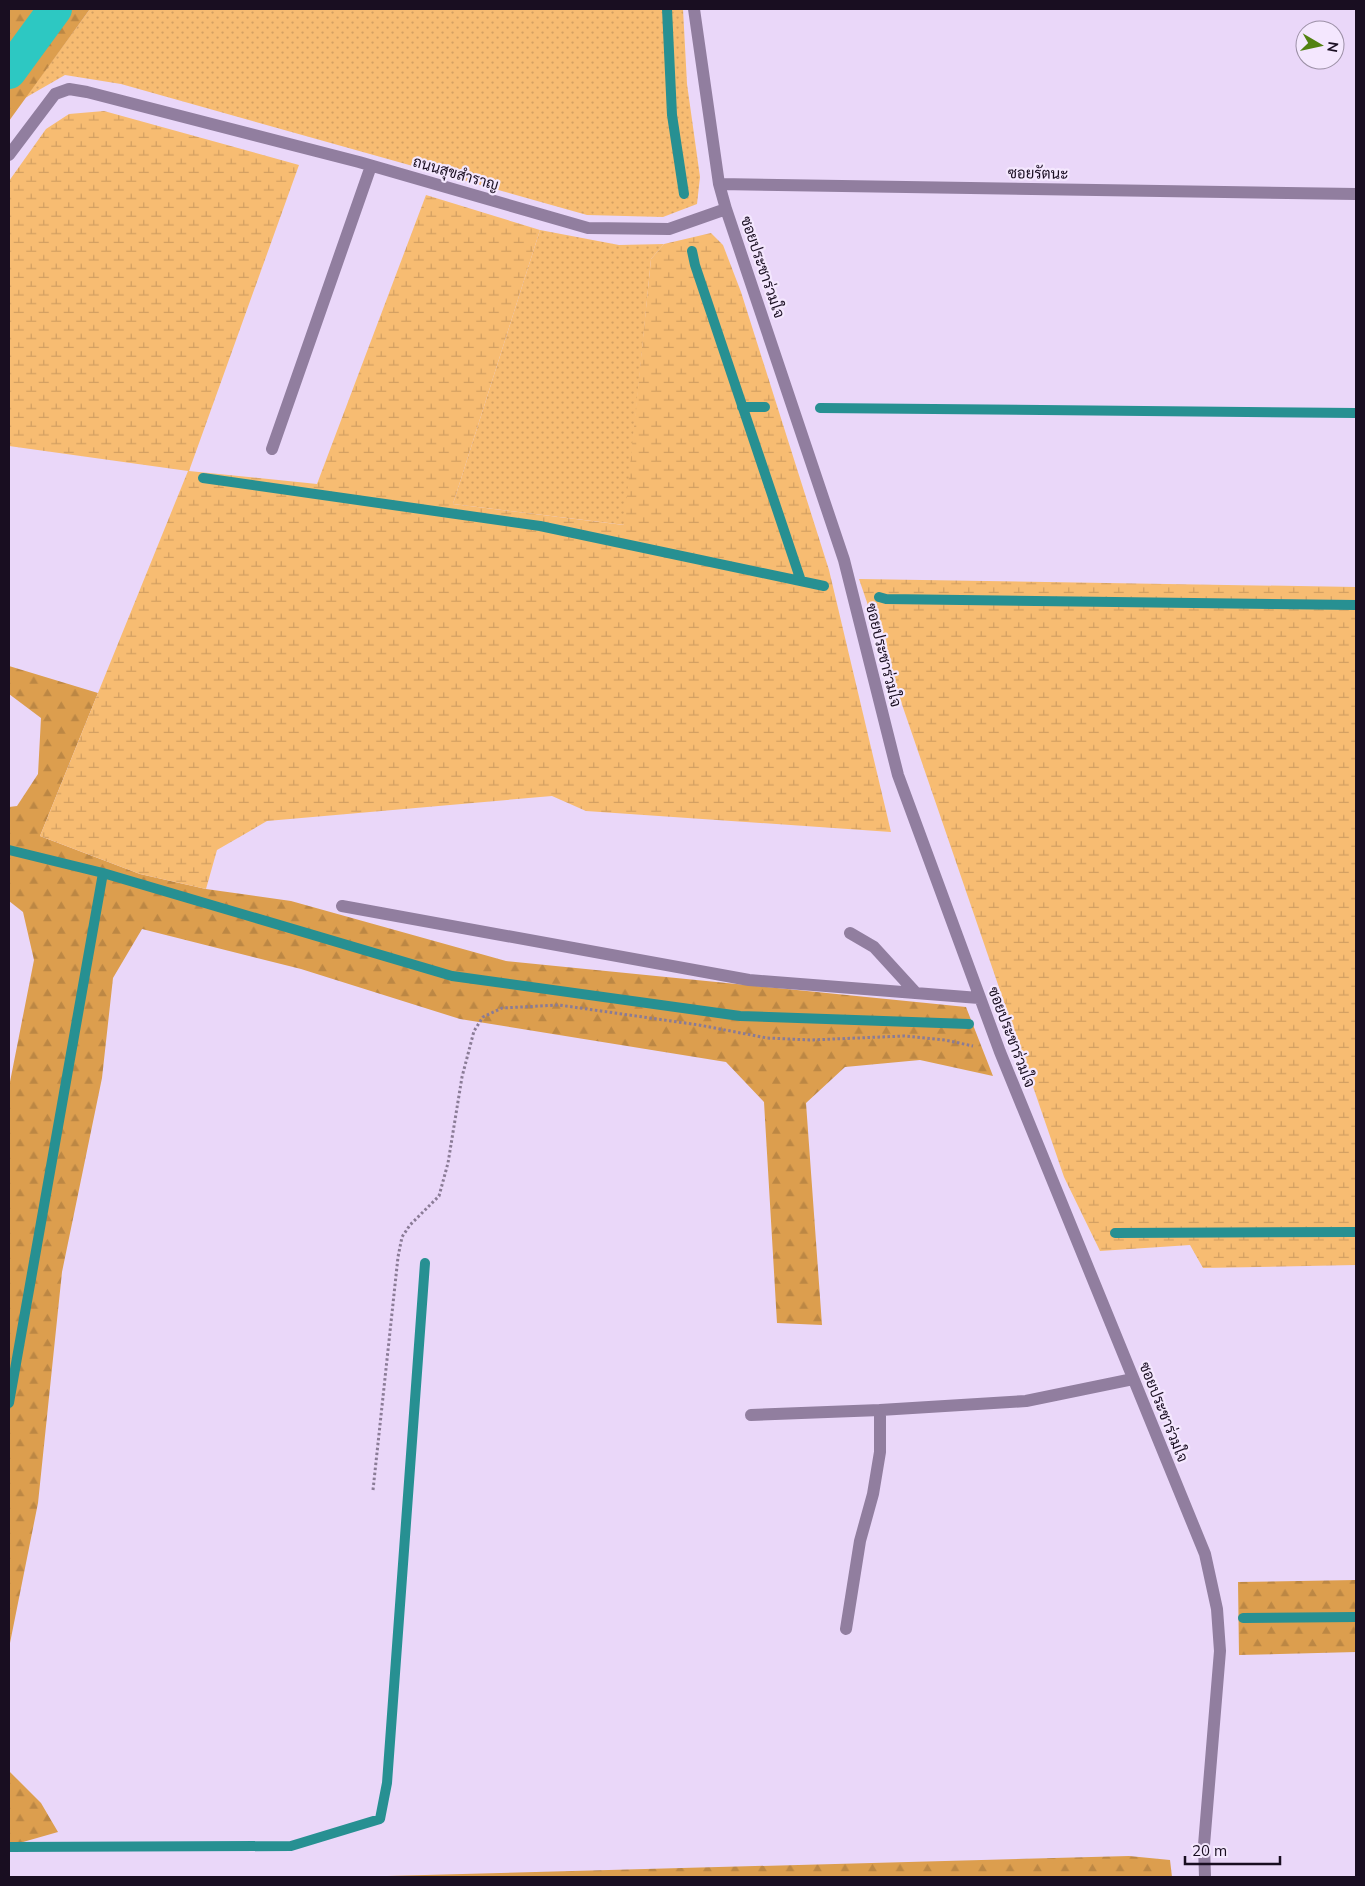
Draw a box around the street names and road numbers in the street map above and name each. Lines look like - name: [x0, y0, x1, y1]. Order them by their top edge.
- street label: ถนนสุขสำราญ: [410, 152, 501, 196]
- street label: ซอยรัตนะ: [1008, 163, 1068, 183]
- street label: ซอยประชาร่วมใจ: [737, 214, 789, 320]
- street label: ซอยประชาร่วมใจ: [862, 601, 906, 709]
- street label: ซอยประชาร่วมใจ: [984, 984, 1040, 1090]
- street label: ซอยประชาร่วมใจ: [1135, 1359, 1193, 1465]

